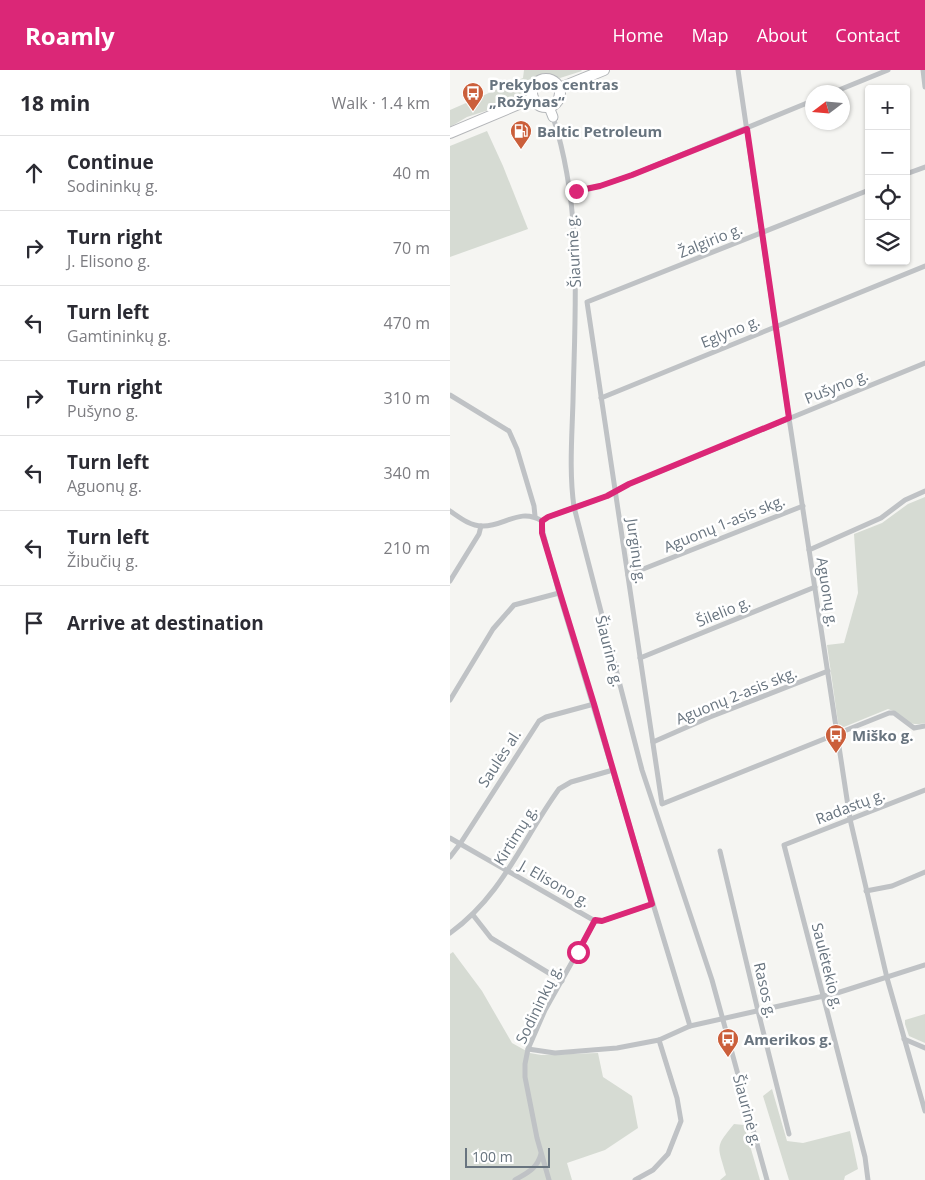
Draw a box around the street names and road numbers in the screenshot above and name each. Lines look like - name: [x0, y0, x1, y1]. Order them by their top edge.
- street label: Šiaurinė g.: [561, 214, 585, 288]
- street label: Žalgirio g.: [675, 218, 745, 262]
- street label: Eglyno g.: [698, 310, 762, 352]
- street label: Pušyno g.: [801, 364, 871, 408]
- street label: Aguonų 1-asis skg.: [660, 490, 788, 556]
- street label: Jurginų g.: [622, 515, 651, 585]
- street label: Aguonų g.: [813, 556, 843, 628]
- street label: Šilelio g.: [693, 591, 753, 631]
- street label: Šiaurinė g.: [591, 613, 629, 689]
- street label: Aguonų 2-asis skg.: [672, 662, 800, 728]
- street label: Saulės al.: [473, 725, 525, 791]
- street label: Radastų g.: [812, 784, 888, 828]
- street label: Kirtimų g.: [489, 801, 541, 869]
- street label: J. Elisono g.: [514, 854, 594, 911]
- street label: Saulėtekio g.: [808, 921, 848, 1011]
- street label: Rasos g.: [750, 960, 782, 1020]
- street label: Sodininkų g.: [510, 961, 566, 1047]
- street label: Šiaurinė g.: [729, 1072, 767, 1148]

